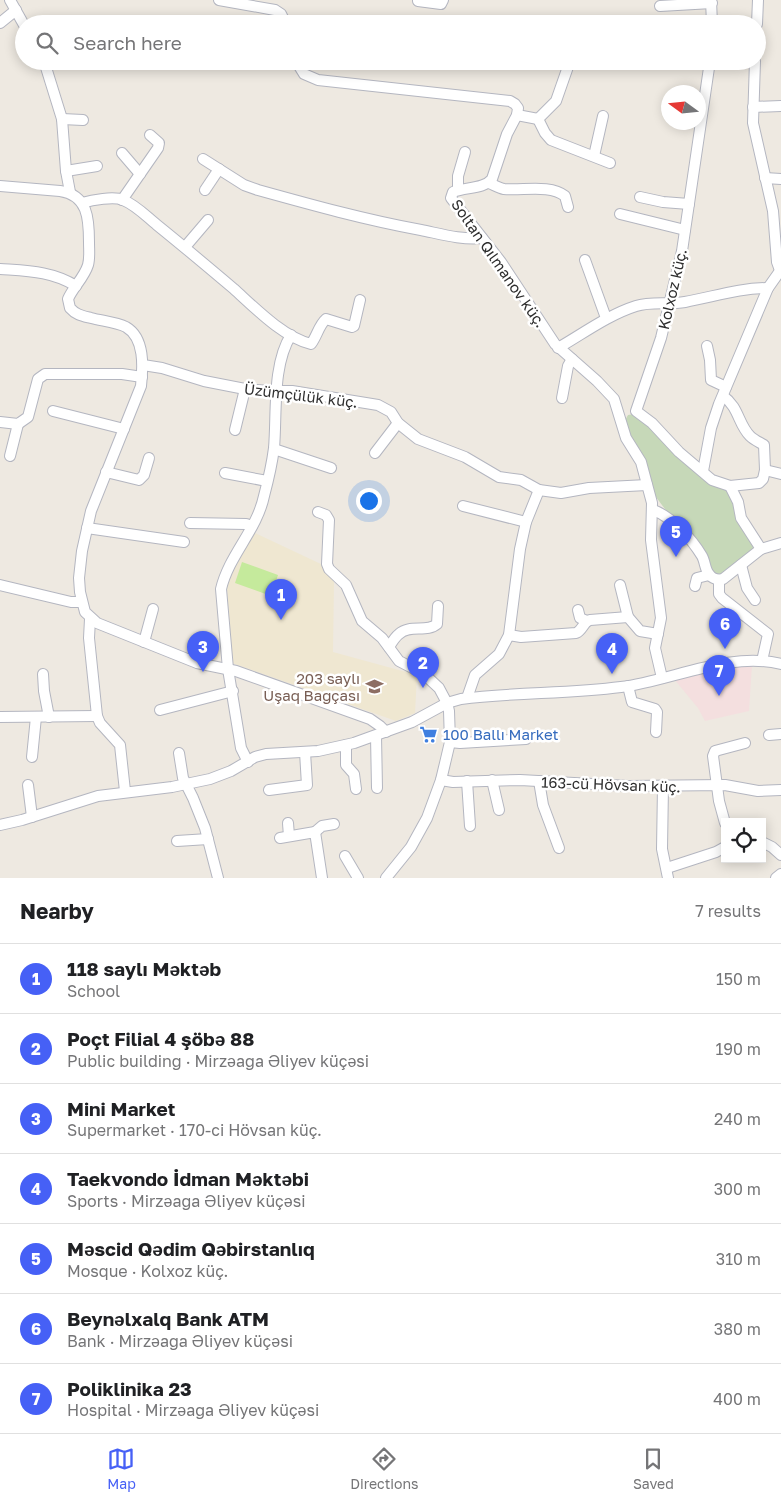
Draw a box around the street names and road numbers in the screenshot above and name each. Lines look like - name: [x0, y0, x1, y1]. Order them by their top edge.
- street label: Soltan Qılmanov küç.: [448, 195, 550, 331]
- street label: Kolxoz küç.: [654, 247, 690, 331]
- street label: Üzümçülük küç.: [243, 379, 359, 411]
- street label: 163-cü Hövsan küç.: [541, 773, 681, 795]

